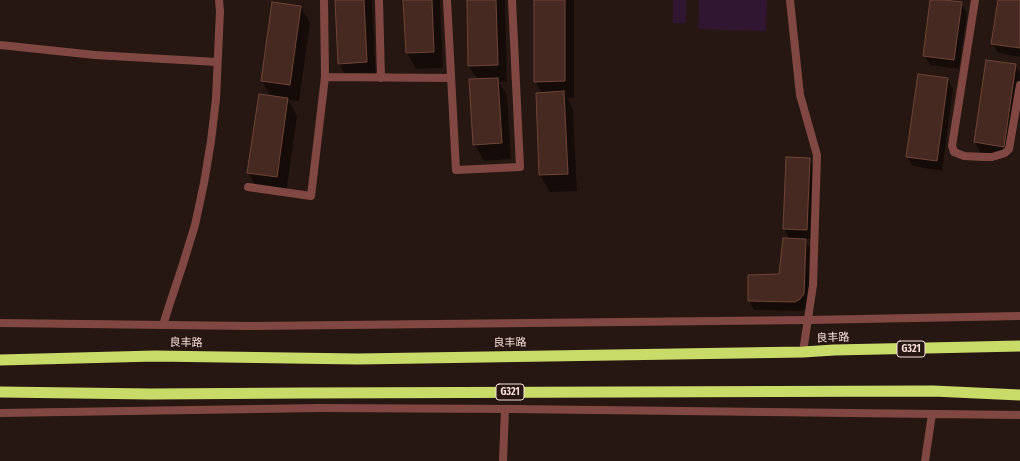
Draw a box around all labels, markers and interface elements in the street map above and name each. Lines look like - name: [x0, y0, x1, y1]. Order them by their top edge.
- street label: 良丰路: [816, 331, 850, 345]
- street label: 良丰路: [169, 336, 203, 350]
- street label: 良丰路: [493, 336, 527, 350]
- road number: G321: [897, 341, 925, 357]
- road number: G321: [496, 384, 524, 400]

